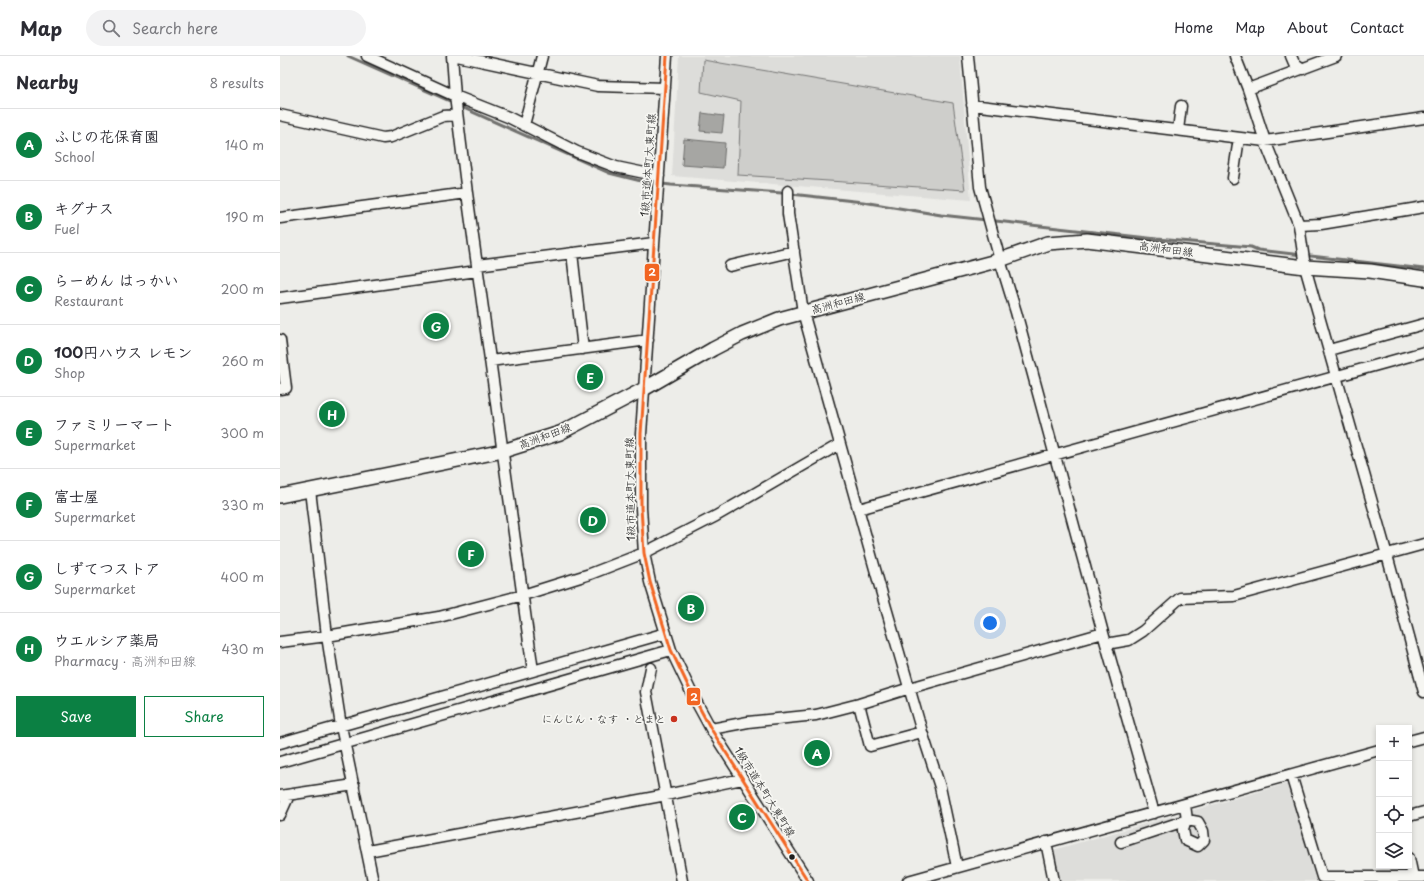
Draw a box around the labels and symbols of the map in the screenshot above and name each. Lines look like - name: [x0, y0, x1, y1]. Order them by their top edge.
- street label: 1級市道本町大東町線: [635, 113, 660, 217]
- street label: 高洲和田線: [1138, 237, 1194, 260]
- line badge: 2: [644, 263, 660, 282]
- text: 2: [648, 263, 656, 280]
- street label: 高洲和田線: [809, 287, 867, 318]
- pin: G: [423, 311, 449, 341]
- pin: E: [577, 362, 603, 392]
- pin: H: [319, 399, 345, 429]
- street label: 高洲和田線: [516, 418, 574, 453]
- street label: 1級市道本町大東町線: [620, 437, 639, 541]
- pin: D: [580, 505, 606, 535]
- pin: F: [458, 539, 484, 569]
- pin: B: [678, 593, 704, 623]
- your location: [980, 613, 1000, 633]
- line badge: 2: [686, 687, 701, 706]
- text: 2: [690, 688, 698, 705]
- place label: にんじん・なす ・とまと: [541, 710, 666, 727]
- marker: にんじん・なす ・とまと: [669, 714, 679, 724]
- pin: A: [804, 738, 830, 768]
- street label: 1級市道本町大東町線: [731, 743, 800, 840]
- pin: C: [729, 802, 755, 832]
- unlabelled marker: [787, 852, 797, 862]

